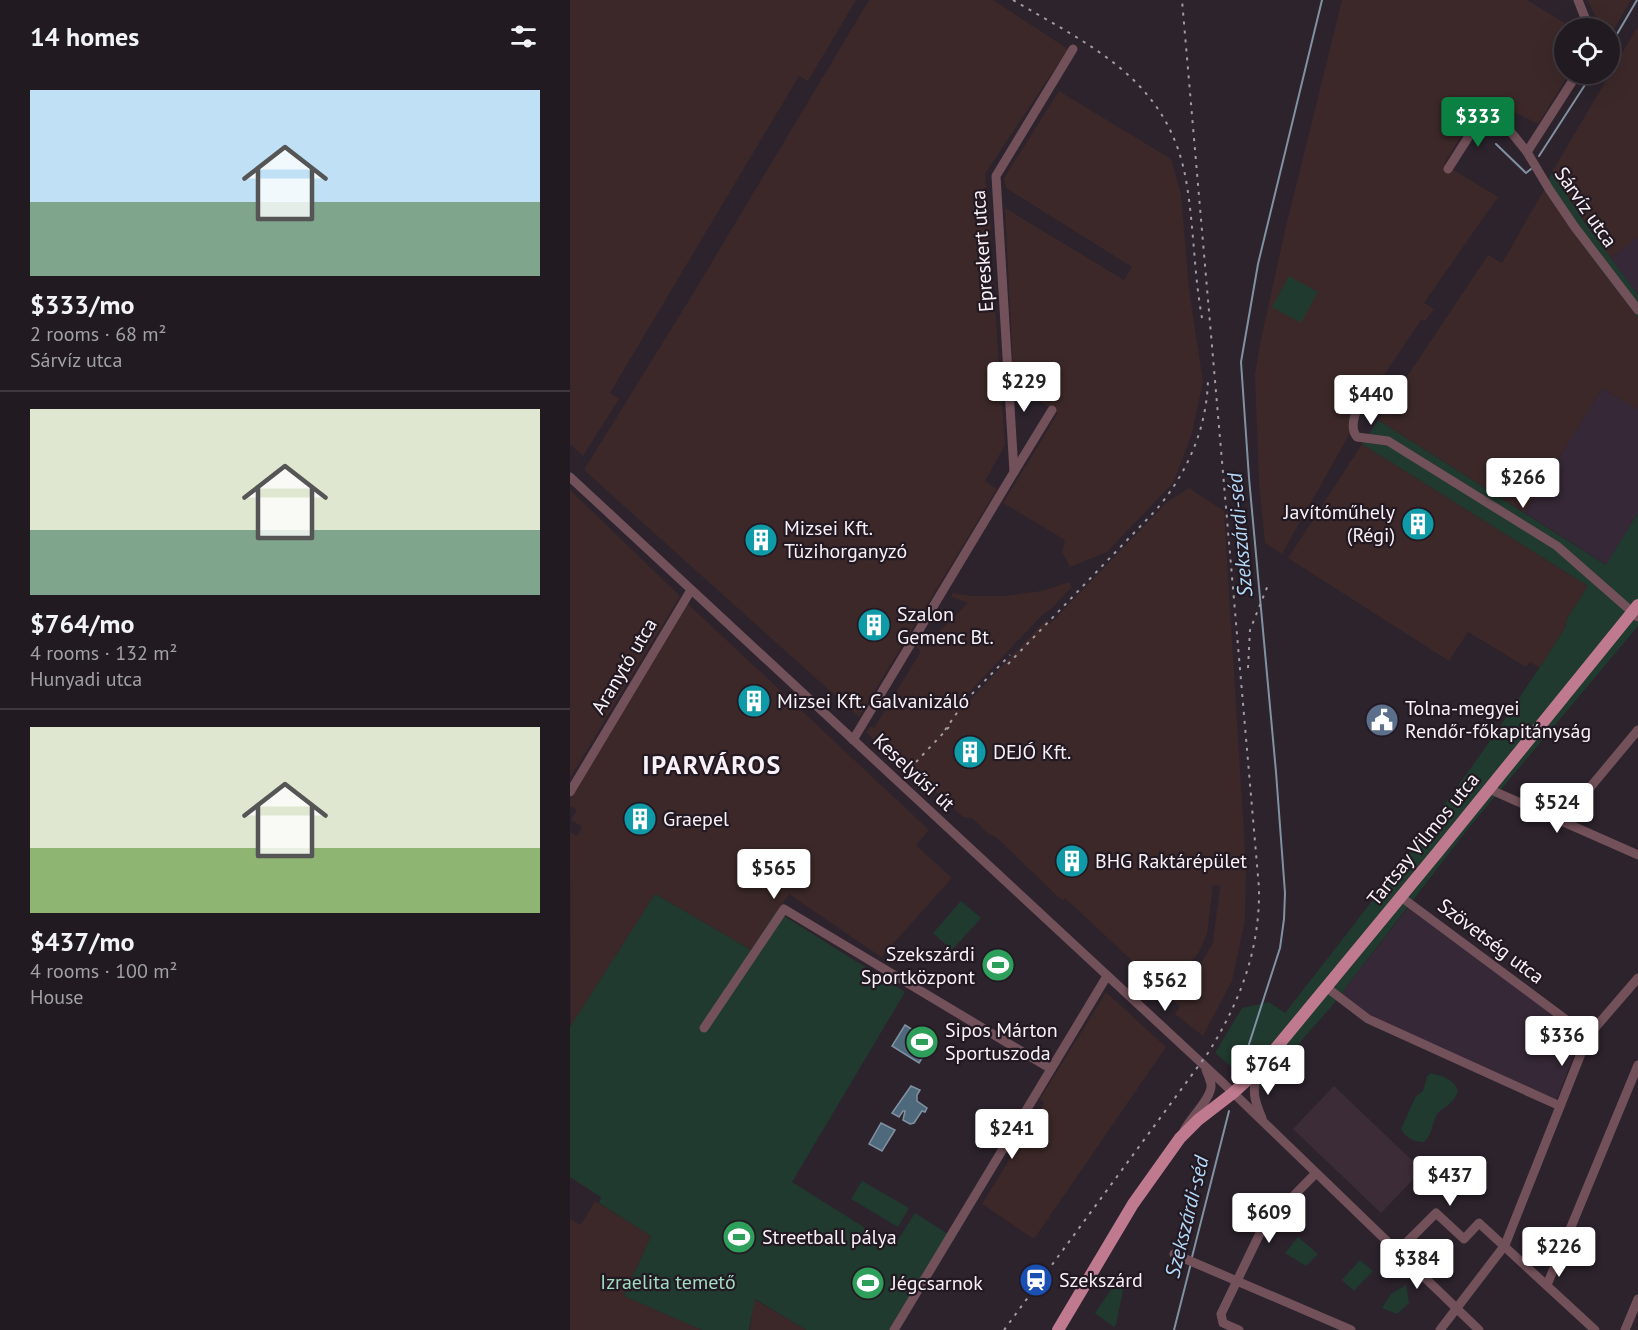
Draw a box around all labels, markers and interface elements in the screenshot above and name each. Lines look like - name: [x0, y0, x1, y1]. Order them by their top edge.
- map controls: [1554, 18, 1620, 84]
- button: locate: [1554, 18, 1620, 84]
- text: 14 homes: [30, 20, 139, 53]
- icon: filters: [507, 20, 540, 53]
- pin: $333: [1442, 97, 1514, 148]
- text: $333: [1455, 103, 1501, 129]
- icon: home: [231, 129, 339, 237]
- street label: Sárvíz utca: [1549, 162, 1623, 252]
- street label: Epreskert utca: [965, 189, 999, 313]
- text: $333/mo: [30, 288, 134, 321]
- text: 2 rooms · 68 m²: [30, 321, 166, 347]
- text: Sárvíz utca: [30, 347, 122, 373]
- pin: $229: [988, 362, 1060, 413]
- text: $229: [1001, 368, 1047, 394]
- pin: $440: [1335, 375, 1407, 426]
- text: $440: [1348, 381, 1394, 407]
- icon: home: [231, 448, 339, 556]
- pin: $266: [1487, 458, 1559, 509]
- text: $266: [1500, 464, 1546, 490]
- water label: Szekszárdi-séd: [1221, 470, 1258, 598]
- place label: Javítóműhely (Régi): [1283, 499, 1396, 548]
- building icon: Javítóműhely (Régi): [1400, 506, 1436, 542]
- place label: Mizsei Kft. Tüzihorganyzó: [784, 515, 907, 564]
- building icon: Mizsei Kft. Tüzihorganyzó: [743, 522, 779, 558]
- place label: Szalon Gemenc Bt.: [897, 601, 994, 650]
- text: $764/mo: [30, 607, 134, 640]
- building icon: Szalon Gemenc Bt.: [856, 607, 892, 643]
- street label: Aranytó utca: [585, 613, 663, 719]
- text: 4 rooms · 132 m²: [30, 640, 177, 666]
- text: Hunyadi utca: [30, 666, 142, 692]
- building icon: Mizsei Kft. Galvanizáló: [736, 683, 772, 719]
- place label: Mizsei Kft. Galvanizáló: [777, 688, 969, 714]
- place label: Tolna-megyei Rendőr-főkapitányság: [1405, 695, 1591, 744]
- public building icon: Tolna-megyei Rendőr-főkapitányság: [1364, 702, 1400, 738]
- street label: Keselyűsi út: [868, 728, 961, 817]
- building icon: DEJÓ Kft.: [952, 734, 988, 770]
- place label: DEJÓ Kft.: [993, 739, 1071, 765]
- district label: IPARVÁROS: [642, 748, 782, 781]
- icon: home: [231, 766, 339, 874]
- street label: Tartsay Vilmos utca: [1361, 767, 1485, 911]
- pin: $524: [1521, 783, 1593, 834]
- text: $524: [1534, 789, 1580, 815]
- building icon: Graepel: [622, 801, 658, 837]
- place label: Graepel: [663, 806, 729, 832]
- building icon: BHG Raktárépület: [1054, 843, 1090, 879]
- place label: BHG Raktárépület: [1095, 848, 1247, 874]
- pin: $565: [738, 849, 810, 900]
- text: $565: [751, 855, 797, 881]
- street label: Szövetség utca: [1433, 892, 1549, 990]
- text: $437/mo: [30, 925, 134, 958]
- place label: Szekszárdi Sportközpont: [861, 941, 975, 990]
- sports icon: Szekszárdi Sportközpont: [980, 947, 1016, 983]
- text: 4 rooms · 100 m²: [30, 958, 177, 984]
- pin: $562: [1129, 961, 1201, 1012]
- text: $562: [1142, 967, 1188, 993]
- text: House: [30, 984, 84, 1010]
- pin: $336: [1526, 1016, 1598, 1067]
- place label: Sipos Márton Sportuszoda: [945, 1017, 1058, 1066]
- text: $336: [1539, 1022, 1585, 1048]
- sports icon: Sipos Márton Sportuszoda: [904, 1024, 940, 1060]
- pin: $764: [1232, 1045, 1304, 1096]
- text: $764: [1245, 1051, 1291, 1077]
- pin: $241: [976, 1109, 1048, 1160]
- text: $241: [989, 1115, 1035, 1141]
- water label: Szekszárdi-séd: [1158, 1152, 1215, 1281]
- pin: $437: [1414, 1156, 1486, 1207]
- text: $437: [1427, 1162, 1473, 1188]
- pin: $609: [1233, 1193, 1305, 1244]
- text: $609: [1246, 1199, 1292, 1225]
- sports icon: Streetball pálya: [721, 1219, 757, 1255]
- place label: Streetball pálya: [762, 1224, 897, 1250]
- pin: $226: [1523, 1227, 1595, 1278]
- text: $226: [1536, 1233, 1582, 1259]
- pin: $384: [1381, 1239, 1453, 1290]
- text: $384: [1394, 1245, 1440, 1271]
- station icon: Szekszárd: [1018, 1262, 1054, 1298]
- sports icon: Jégcsarnok: [850, 1265, 886, 1301]
- place label: Szekszárd: [1059, 1267, 1143, 1293]
- park label: Izraelita temető: [600, 1269, 736, 1295]
- place label: Jégcsarnok: [890, 1270, 983, 1296]

